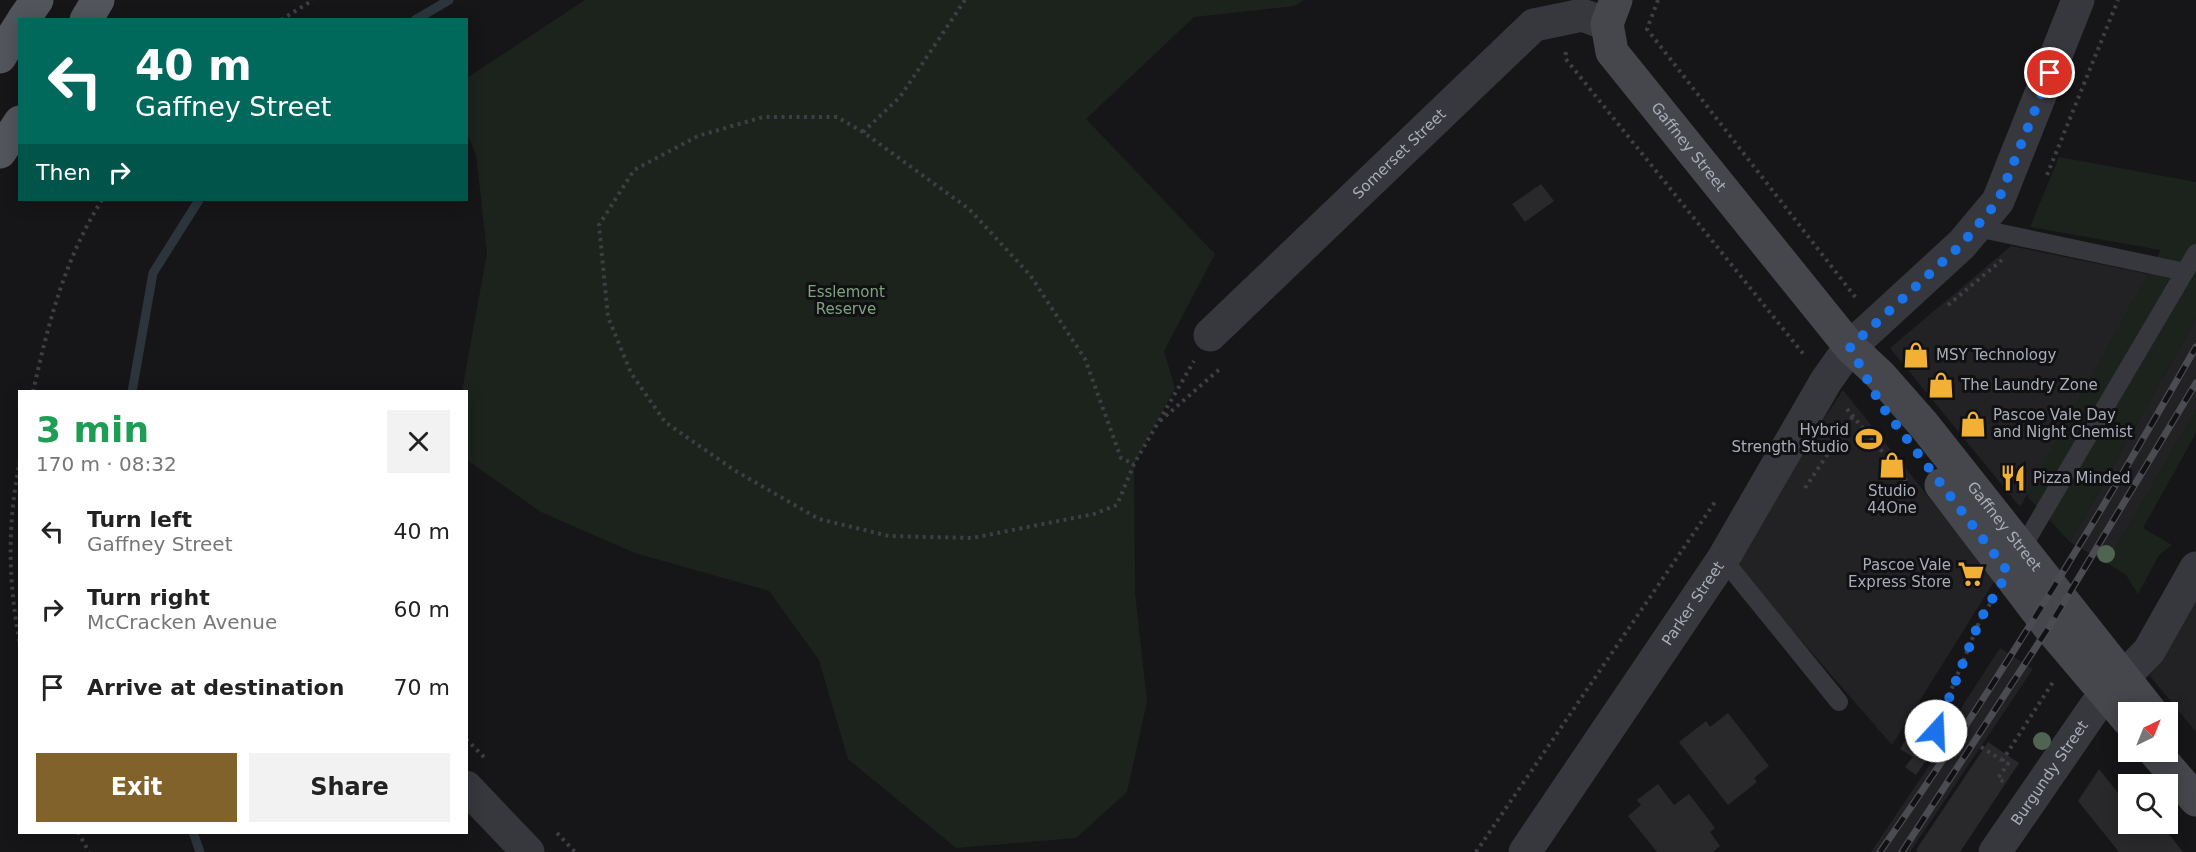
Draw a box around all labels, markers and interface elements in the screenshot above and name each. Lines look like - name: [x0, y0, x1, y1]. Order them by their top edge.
- text: 40 m: [135, 41, 252, 90]
- icon: left: [36, 42, 114, 120]
- pin: [2024, 47, 2075, 98]
- icon: arrive: [2033, 56, 2066, 89]
- text: Gaffney Street: [135, 91, 331, 122]
- street label: Gaffney Street: [1647, 99, 1730, 195]
- street label: Somerset Street: [1349, 105, 1450, 203]
- icon: right: [103, 156, 136, 189]
- text: Then: [36, 160, 91, 185]
- park label: Esslemont Reserve: [807, 283, 885, 318]
- shop icon: MSY Technology: [1901, 340, 1931, 370]
- place label: MSY Technology: [1936, 346, 2057, 364]
- shop icon: The Laundry Zone: [1926, 370, 1956, 400]
- place label: The Laundry Zone: [1960, 376, 2098, 394]
- place label: Pascoe Vale Day and Night Chemist: [1993, 406, 2133, 441]
- text: 3 min: [36, 409, 149, 450]
- shop icon: Pascoe Vale Day and Night Chemist: [1958, 409, 1988, 439]
- button: close: [387, 410, 450, 473]
- place label: Hybrid Strength Studio: [1732, 421, 1849, 456]
- sports icon: Hybrid Strength Studio: [1854, 424, 1884, 454]
- shop icon: Studio 44One: [1877, 450, 1907, 480]
- text: 170 m · 08:32: [36, 452, 177, 476]
- restaurant icon: Pizza Minded: [1998, 463, 2028, 493]
- place label: Pizza Minded: [2033, 469, 2130, 487]
- street label: Gaffney Street: [1963, 478, 2045, 575]
- place label: Studio 44One: [1867, 482, 1917, 517]
- text: Turn left: [87, 507, 192, 532]
- icon: left: [36, 515, 69, 548]
- text: 40 m: [394, 519, 450, 544]
- text: Gaffney Street: [87, 532, 232, 556]
- place label: Pascoe Vale Express Store: [1848, 556, 1951, 591]
- street label: Parker Street: [1658, 558, 1728, 649]
- supermarket icon: Pascoe Vale Express Store: [1956, 559, 1986, 589]
- text: Turn right: [87, 585, 210, 610]
- icon: right: [36, 593, 69, 626]
- text: 60 m: [394, 597, 450, 622]
- text: McCracken Avenue: [87, 610, 277, 634]
- icon: arrive: [36, 671, 69, 704]
- text: Arrive at destination: [87, 675, 344, 700]
- text: 70 m: [394, 675, 450, 700]
- position arrow: [1904, 699, 1968, 763]
- north arrow: [2118, 702, 2178, 762]
- map controls: [2118, 702, 2178, 834]
- street label: Burgundy Street: [2007, 717, 2092, 829]
- button: Exit: [36, 753, 237, 822]
- button: Share: [249, 753, 450, 822]
- button: search: [2118, 774, 2178, 834]

